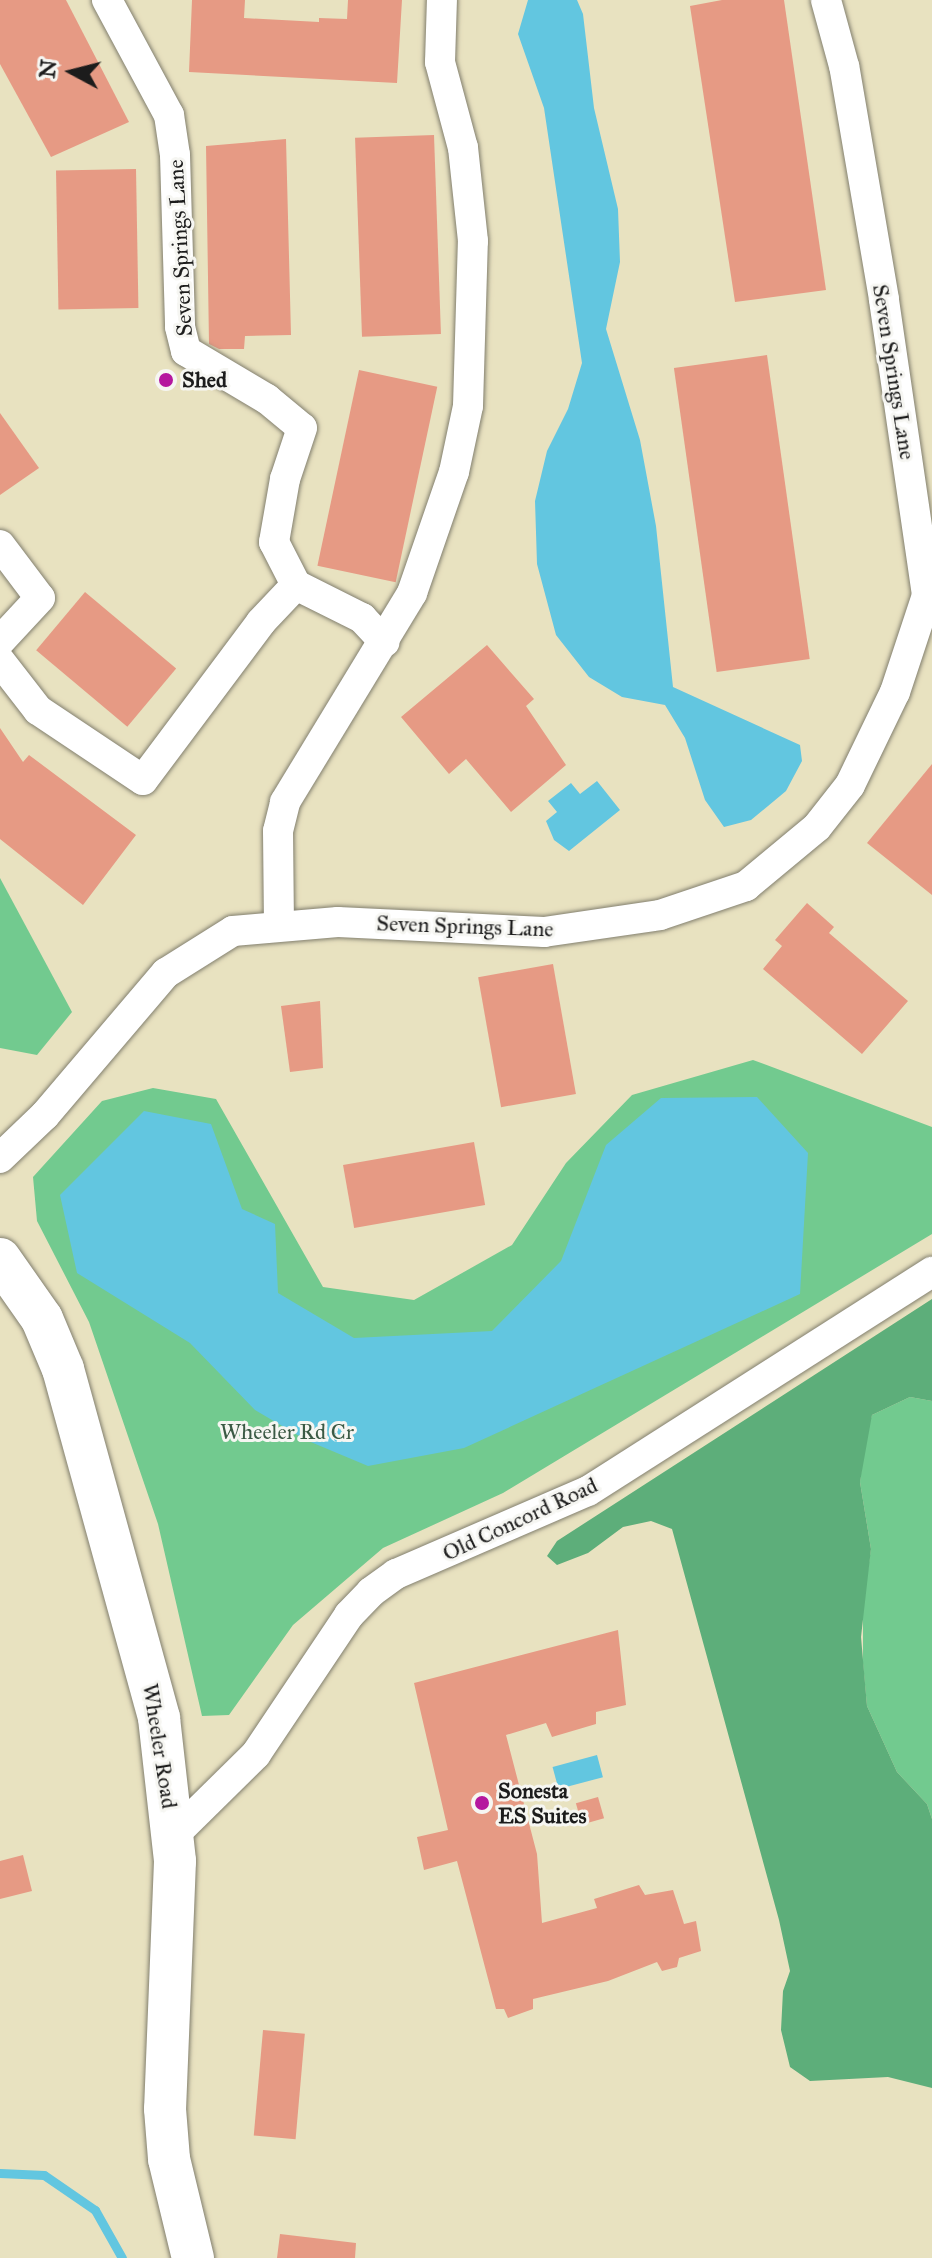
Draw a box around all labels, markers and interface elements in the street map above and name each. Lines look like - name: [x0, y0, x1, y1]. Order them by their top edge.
- north arrow: [32, 32, 112, 112]
- text: N: [33, 58, 62, 80]
- street label: Seven Springs Lane: [162, 159, 198, 337]
- street label: Seven Springs Lane: [867, 282, 921, 462]
- place label: Shed: [182, 367, 227, 393]
- marker: Shed: [157, 371, 175, 389]
- street label: Seven Springs Lane: [376, 910, 554, 942]
- park label: Wheeler Rd Cr: [220, 1419, 354, 1445]
- street label: Old Concord Road: [438, 1472, 602, 1566]
- street label: Wheeler Road: [137, 1681, 183, 1811]
- place label: Sonesta ES Suites: [498, 1777, 586, 1828]
- marker: Sonesta ES Suites: [473, 1794, 491, 1812]

